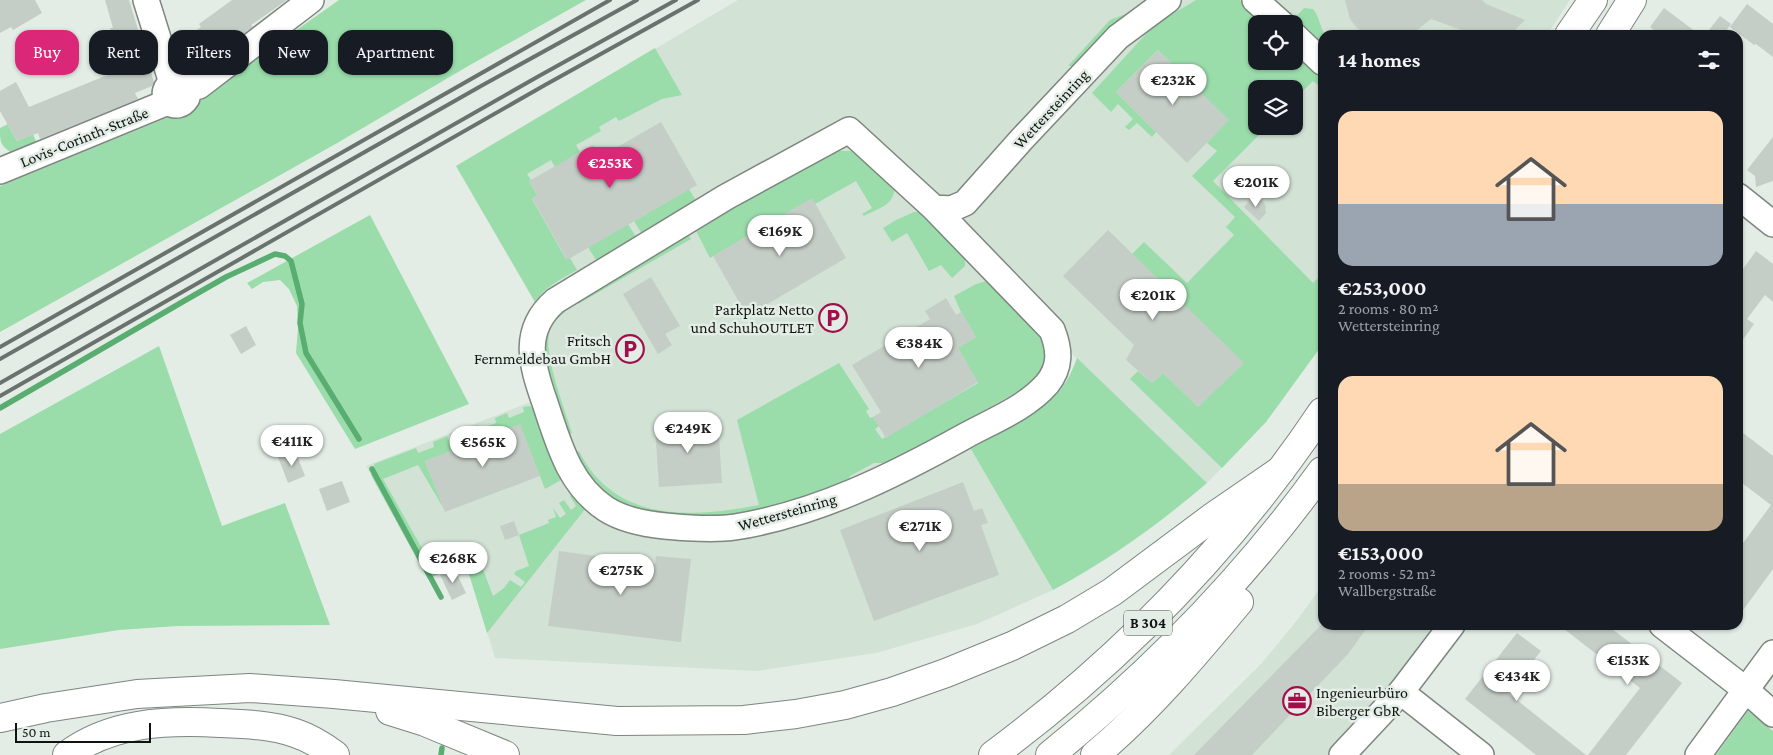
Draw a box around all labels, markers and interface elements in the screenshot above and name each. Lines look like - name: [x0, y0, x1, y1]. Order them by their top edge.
- map controls: [1248, 15, 1303, 135]
- button: locate: [1248, 15, 1303, 70]
- chip: Buy: [15, 30, 79, 75]
- chip: Rent: [89, 30, 158, 75]
- chip: Filters: [168, 30, 249, 75]
- chip: New: [259, 30, 328, 75]
- chip: Apartment: [338, 30, 453, 75]
- icon: filters: [1695, 46, 1723, 74]
- text: 14 homes: [1338, 48, 1420, 72]
- pin: €232K: [1138, 64, 1208, 106]
- street label: Wettersteinring: [1010, 66, 1093, 153]
- text: €232K: [1151, 71, 1195, 88]
- button: layers: [1248, 80, 1303, 135]
- street label: Lovis-Corinth-Straße: [17, 104, 151, 170]
- icon: home: [1486, 144, 1576, 234]
- pin: €253K: [575, 146, 645, 189]
- text: €253K: [588, 154, 632, 171]
- pin: €201K: [1221, 166, 1291, 208]
- text: €201K: [1234, 173, 1278, 190]
- pin: €169K: [745, 214, 815, 257]
- text: €169K: [758, 222, 802, 239]
- text: €253,000: [1338, 276, 1426, 300]
- pin: €201K: [1118, 278, 1188, 321]
- text: €201K: [1131, 286, 1175, 303]
- text: 2 rooms · 80 m²: [1338, 300, 1439, 317]
- place label: Parkplatz Netto und SchuhOUTLET: [691, 301, 814, 336]
- parking icon: Parkplatz Netto und SchuhOUTLET: [818, 303, 848, 333]
- text: Wettersteinring: [1338, 317, 1440, 334]
- pin: €384K: [884, 326, 954, 369]
- place label: Fritsch Fernmeldebau GmbH: [474, 332, 611, 367]
- parking icon: Fritsch Fernmeldebau GmbH: [615, 334, 645, 364]
- text: €384K: [896, 334, 942, 351]
- icon: home: [1486, 409, 1576, 499]
- pin: €249K: [653, 412, 723, 454]
- text: €249K: [665, 419, 711, 436]
- pin: €411K: [257, 424, 327, 467]
- pin: €565K: [448, 426, 518, 468]
- text: €411K: [271, 432, 313, 449]
- text: €565K: [461, 433, 505, 450]
- street label: Wettersteinring: [736, 490, 839, 535]
- pin: €271K: [885, 510, 955, 552]
- text: €271K: [899, 517, 941, 534]
- text: €153,000: [1338, 541, 1424, 565]
- pin: €268K: [418, 542, 488, 584]
- text: €268K: [430, 549, 476, 566]
- pin: €275K: [586, 554, 656, 596]
- text: €275K: [599, 561, 643, 578]
- text: 2 rooms · 52 m²: [1338, 565, 1436, 582]
- text: Wallbergstraße: [1338, 582, 1436, 599]
- road number: B 304: [1124, 610, 1172, 636]
- pin: €153K: [1593, 644, 1663, 686]
- text: €153K: [1607, 651, 1649, 668]
- pin: €434K: [1482, 660, 1552, 702]
- text: €434K: [1494, 667, 1540, 684]
- place label: Ingenieurbüro Biberger GbR: [1316, 684, 1408, 720]
- office icon: Ingenieurbüro Biberger GbR: [1282, 686, 1312, 716]
- scale bar: [15, 720, 151, 743]
- text: 50 m: [22, 724, 50, 740]

